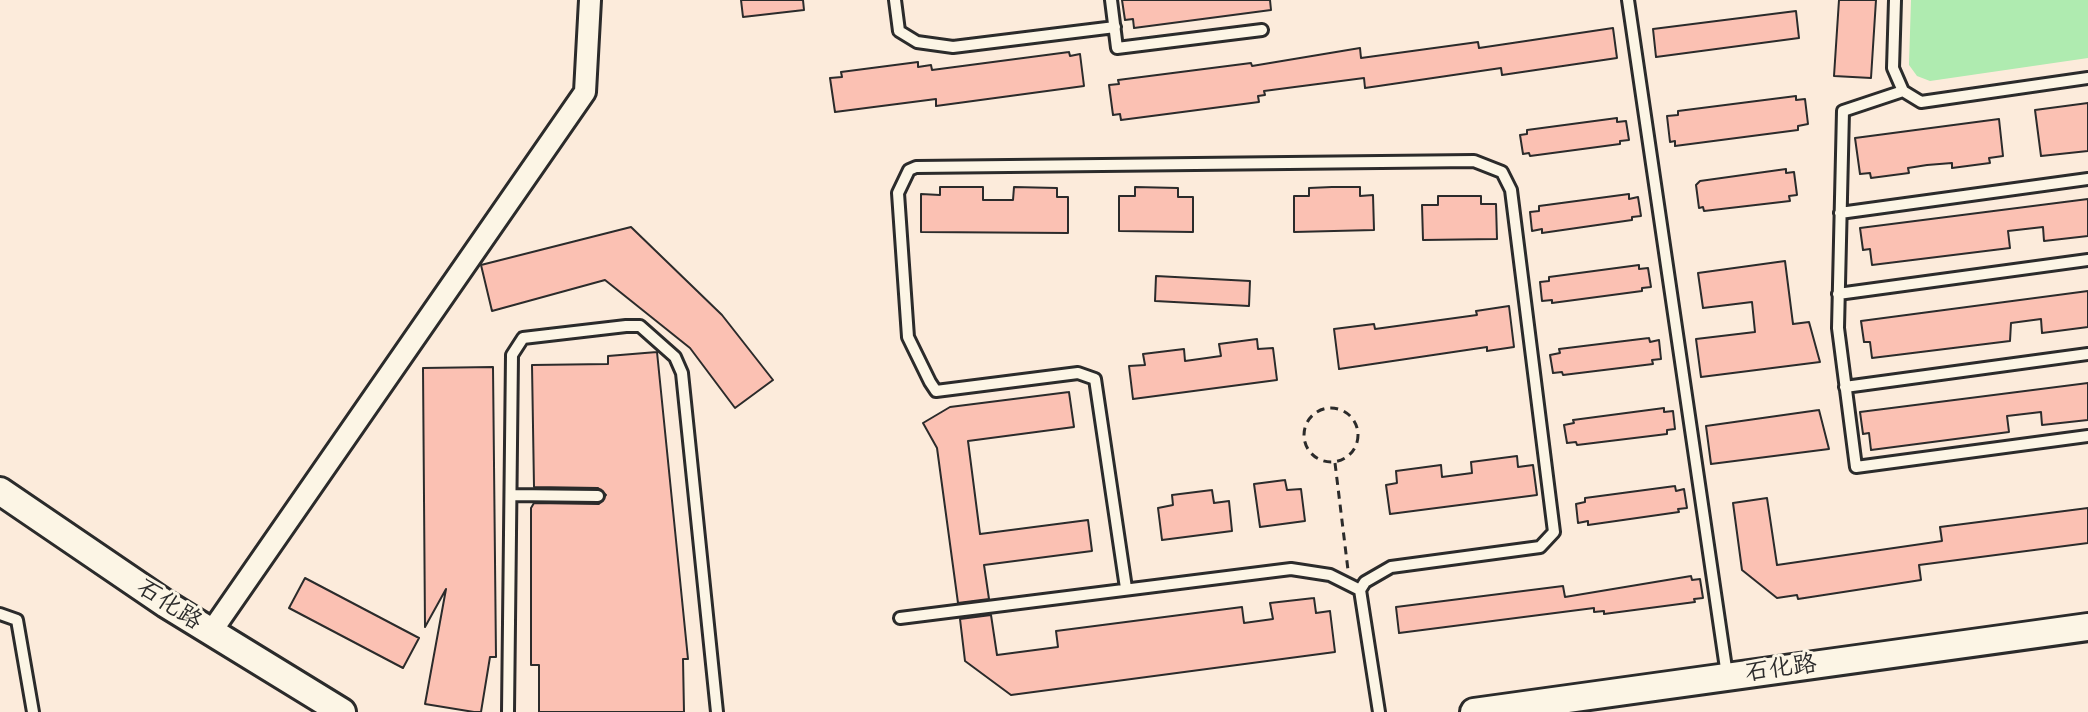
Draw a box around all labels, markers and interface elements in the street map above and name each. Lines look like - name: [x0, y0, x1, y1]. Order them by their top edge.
- street label: 石化路: [131, 573, 207, 637]
- street label: 石化路: [1743, 650, 1819, 688]

